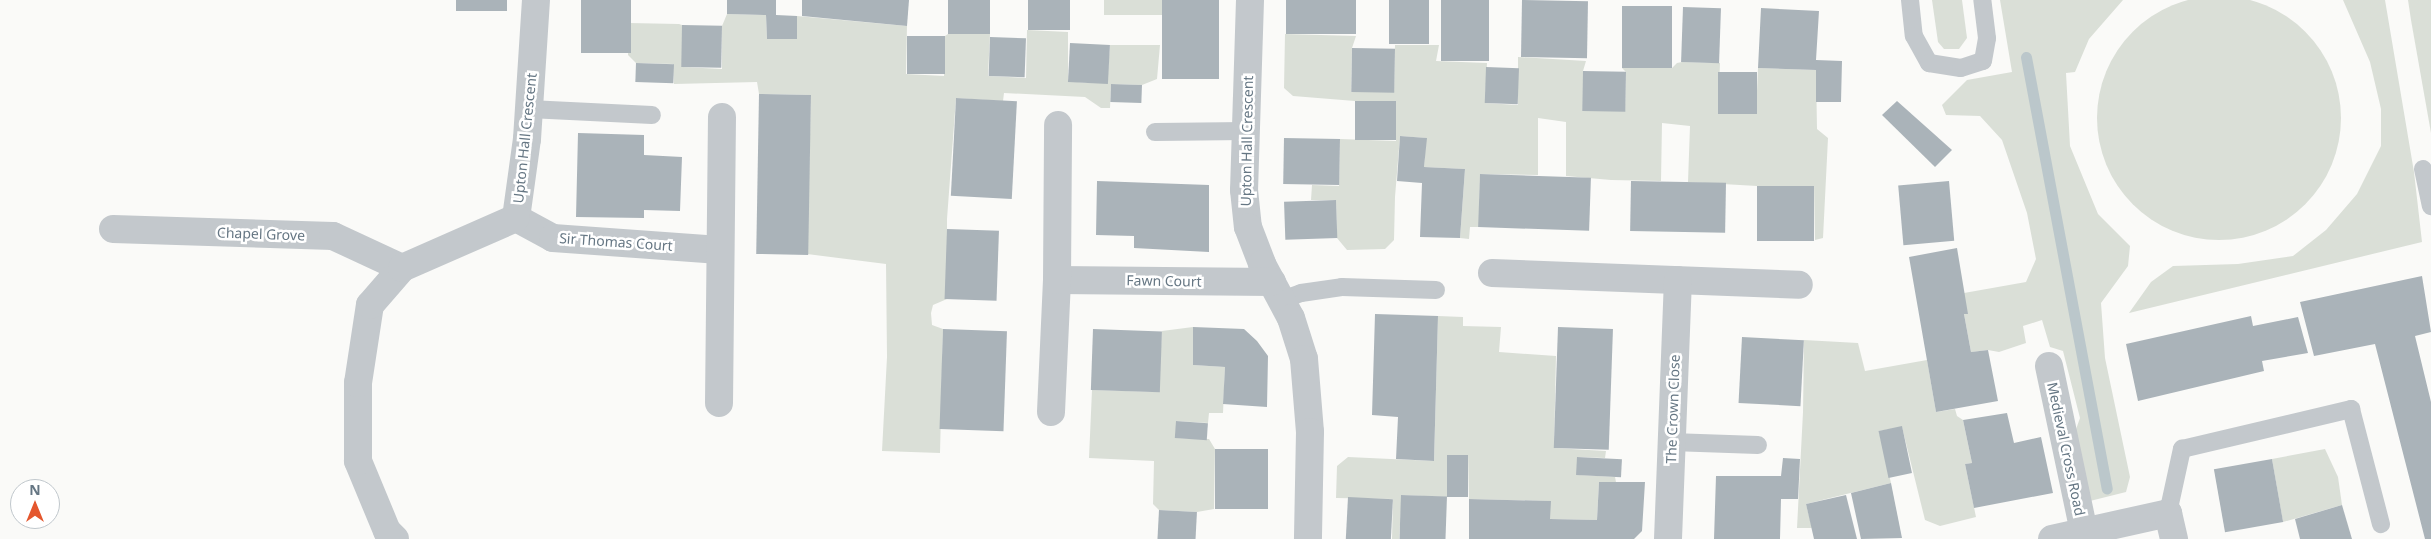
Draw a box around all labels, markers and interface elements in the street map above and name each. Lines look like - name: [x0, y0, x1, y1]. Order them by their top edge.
- street label: Upton Hall Crescent: [510, 72, 540, 204]
- street label: Upton Hall Crescent: [1237, 75, 1257, 207]
- street label: Chapel Grove: [217, 224, 305, 244]
- street label: Sir Thomas Court: [559, 230, 673, 254]
- street label: Fawn Court: [1126, 272, 1202, 290]
- street label: The Crown Close: [1663, 354, 1683, 464]
- street label: Medieval Cross Road: [2044, 381, 2088, 517]
- north arrow: [10, 479, 60, 529]
- text: N: [29, 480, 41, 499]

